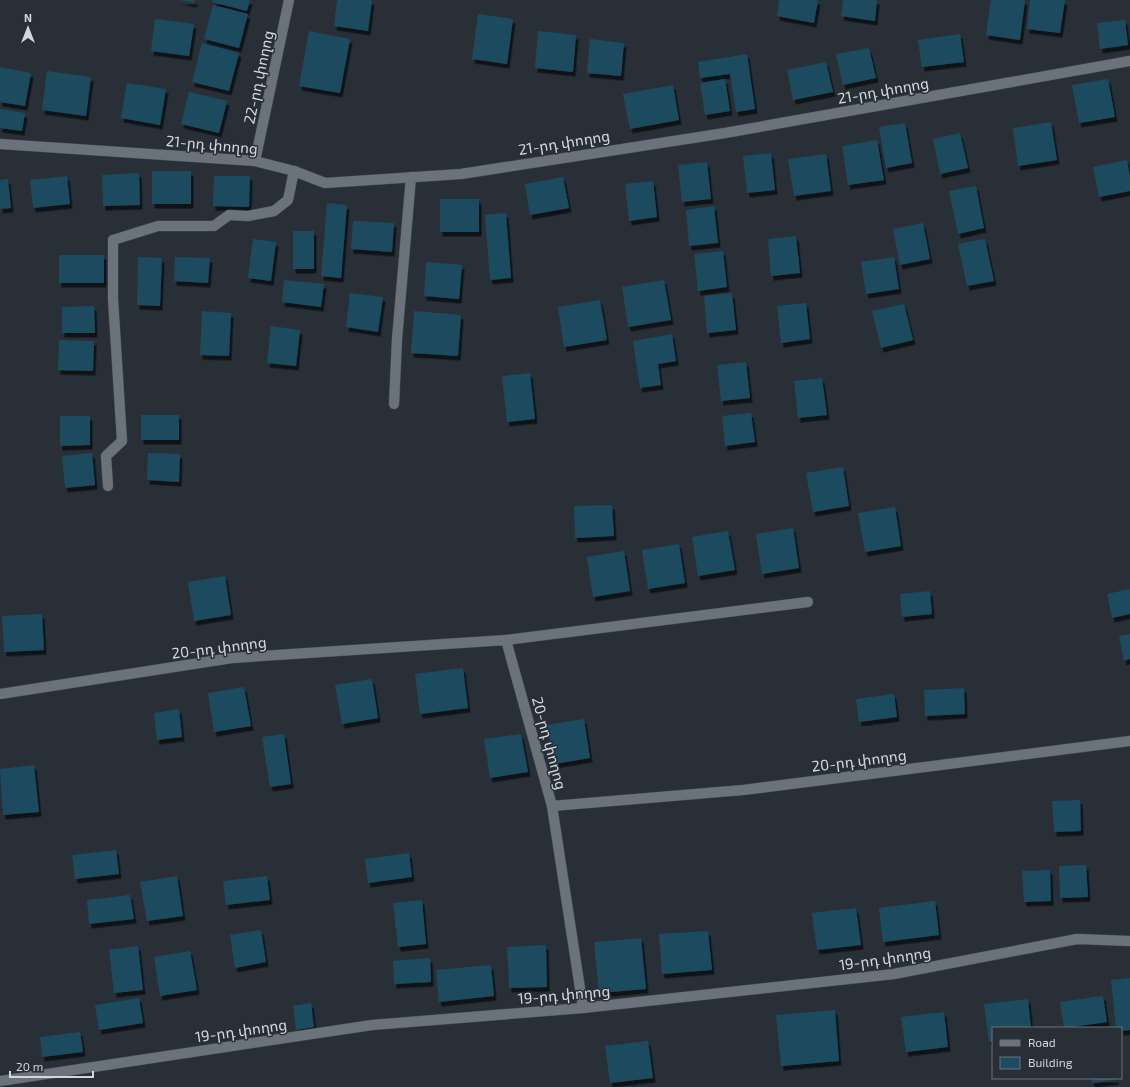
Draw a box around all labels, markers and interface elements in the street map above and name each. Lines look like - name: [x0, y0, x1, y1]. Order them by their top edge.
- north arrow: [8, 8, 48, 48]
- text: N: [24, 11, 32, 24]
- street label: 22-րդ փողոց: [239, 29, 278, 126]
- street label: 21-րդ փողոց: [836, 73, 930, 108]
- street label: 21-րդ փողոց: [517, 126, 611, 159]
- street label: 21-րդ փողոց: [165, 131, 259, 158]
- street label: 20-րդ փողոց: [170, 632, 268, 663]
- street label: 20-րդ փողոց: [528, 694, 571, 792]
- street label: 20-րդ փողոց: [810, 745, 908, 776]
- street label: 19-րդ փողոց: [838, 943, 932, 974]
- street label: 19-րդ փողոց: [517, 981, 611, 1008]
- street label: 19-րդ փողոց: [194, 1015, 288, 1046]
- legend: [992, 1027, 1122, 1079]
- text: Road: [1028, 1035, 1056, 1049]
- scale bar: [10, 1053, 93, 1079]
- text: Building: [1028, 1055, 1073, 1069]
- text: 20 m: [16, 1059, 43, 1073]

